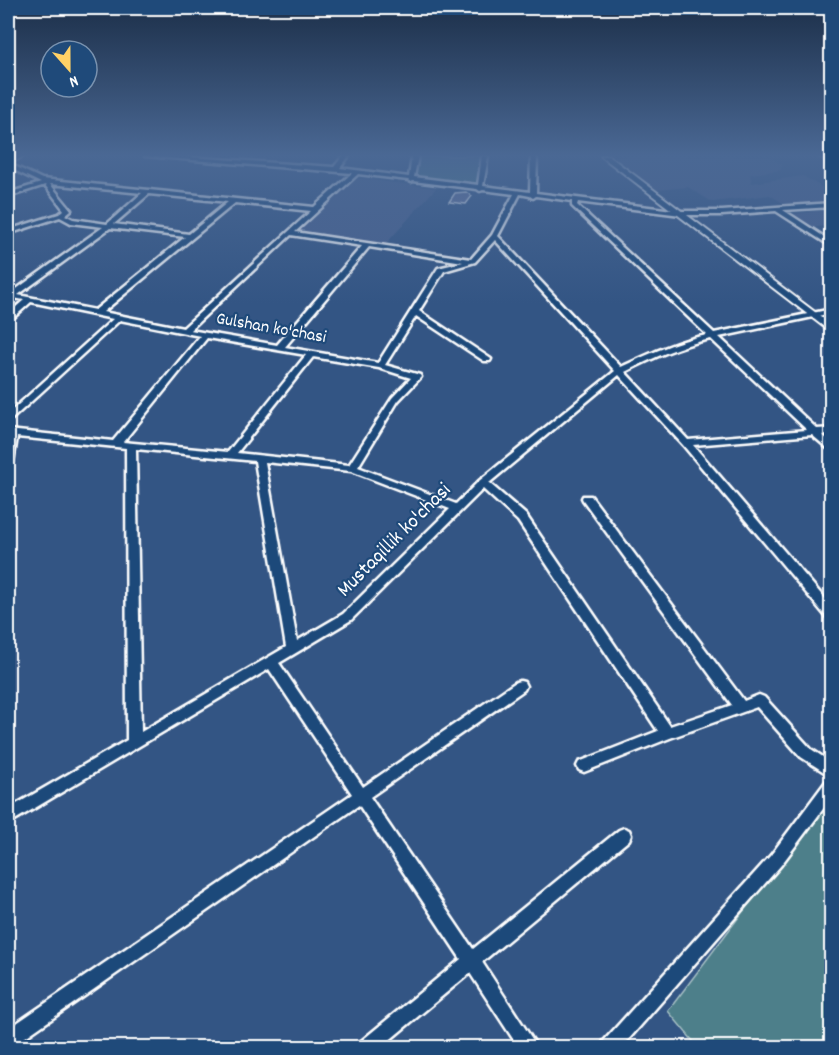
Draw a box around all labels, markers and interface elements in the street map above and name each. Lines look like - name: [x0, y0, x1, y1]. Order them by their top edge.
- north arrow: [39, 39, 99, 99]
- text: N: [66, 69, 81, 93]
- street label: Gulshan ko'chasi: [214, 307, 328, 351]
- street label: Mustaqillik ko'chasi: [331, 477, 459, 605]

